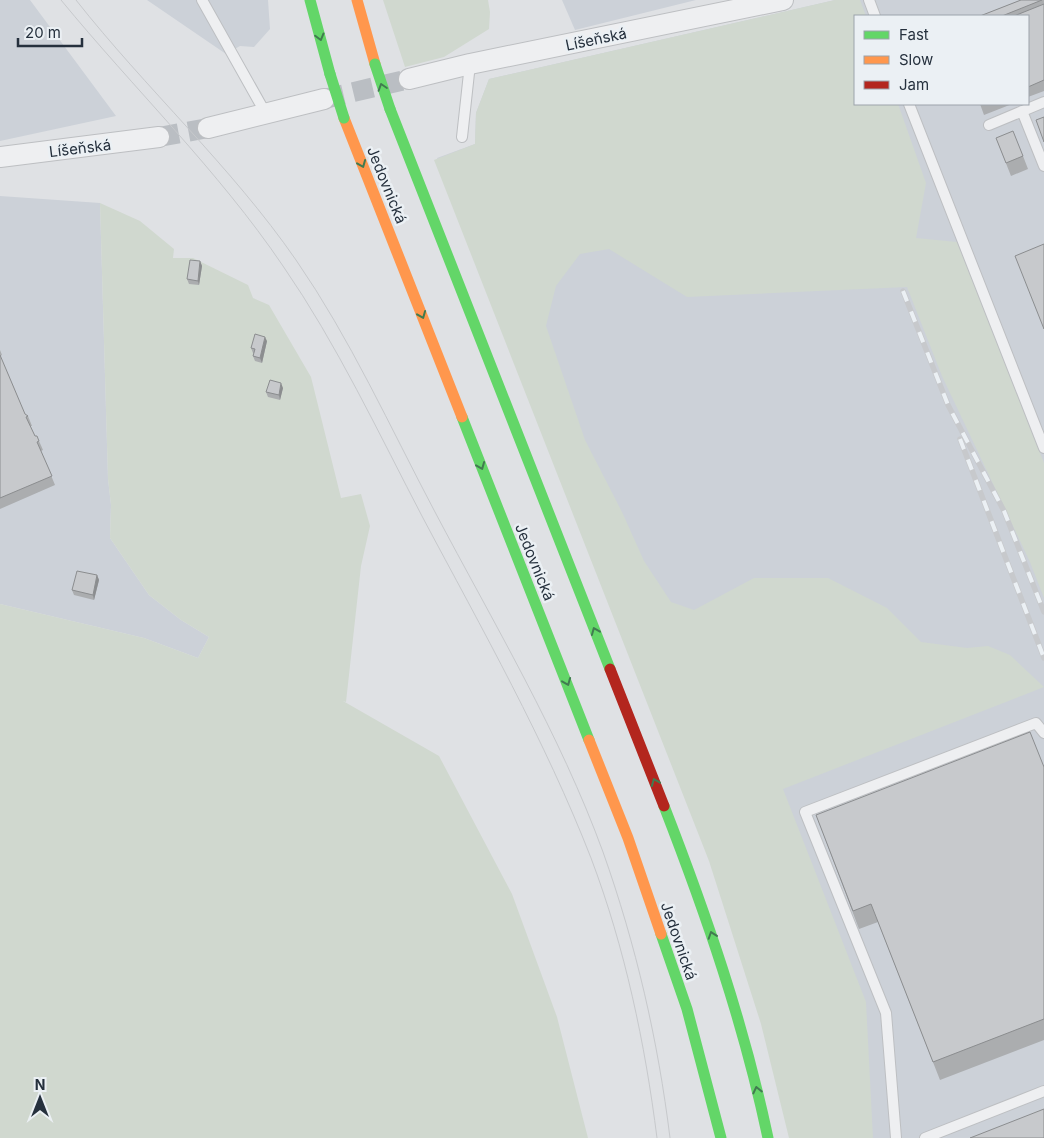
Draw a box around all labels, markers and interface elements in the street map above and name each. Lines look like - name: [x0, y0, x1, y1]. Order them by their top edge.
- scale bar: [18, 15, 81, 47]
- legend: [854, 15, 1029, 105]
- text: 20 m: [25, 23, 61, 42]
- street label: Líšeňská: [564, 23, 628, 55]
- text: Fast: [899, 25, 929, 44]
- one-way arrow: [314, 33, 325, 41]
- text: Slow: [899, 50, 933, 69]
- text: Jam: [899, 75, 929, 94]
- one-way arrow: [378, 83, 388, 92]
- street label: Líšeňská: [48, 135, 112, 161]
- street label: Jedovnická: [363, 144, 411, 226]
- one-way arrow: [356, 159, 366, 168]
- one-way arrow: [416, 310, 426, 319]
- one-way arrow: [475, 461, 486, 470]
- street label: Jedovnická: [511, 521, 559, 603]
- one-way arrow: [591, 627, 602, 636]
- one-way arrow: [561, 678, 571, 686]
- one-way arrow: [651, 778, 661, 787]
- street label: Jedovnická: [657, 899, 701, 983]
- one-way arrow: [707, 931, 717, 939]
- north arrow: [15, 1073, 65, 1123]
- text: N: [35, 1076, 45, 1093]
- one-way arrow: [752, 1086, 763, 1095]

